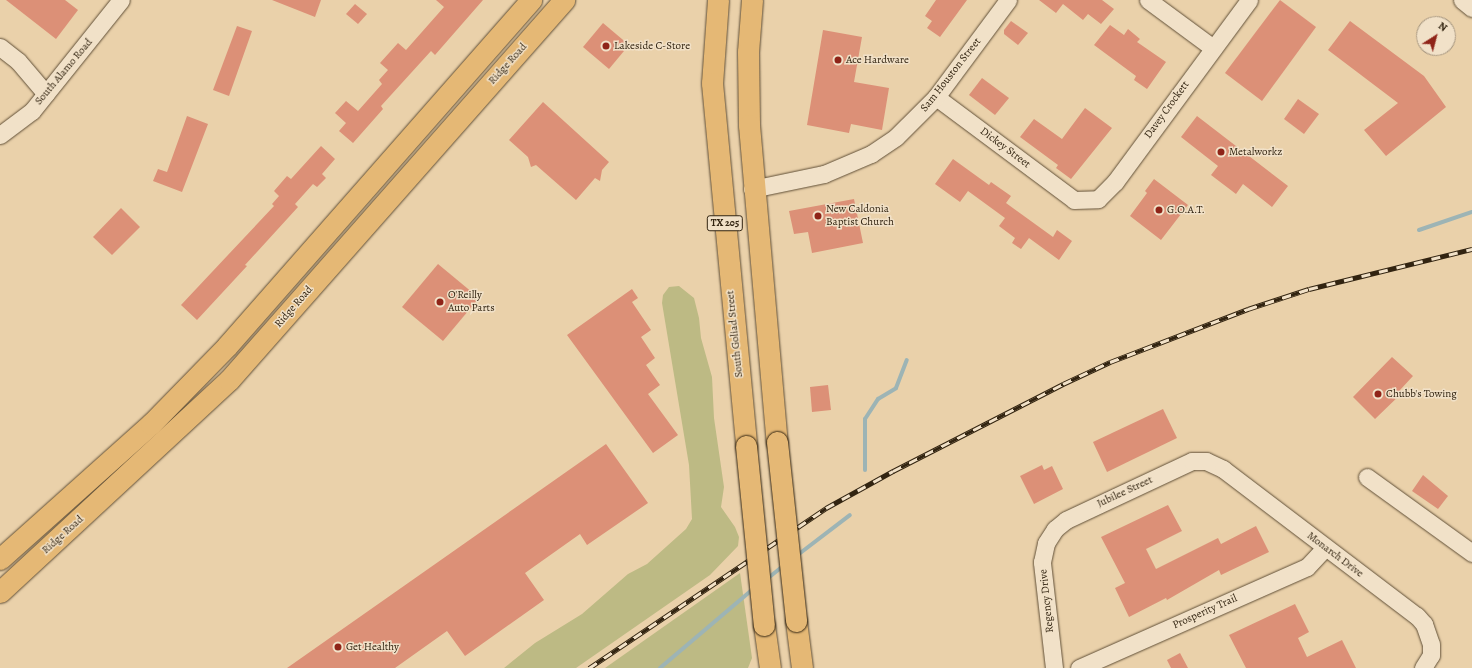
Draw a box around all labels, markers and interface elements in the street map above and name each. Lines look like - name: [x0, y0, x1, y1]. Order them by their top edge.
- north arrow: [1416, 16, 1456, 56]
- text: N: [1435, 18, 1450, 35]
- street label: Sam Houston Street: [918, 35, 984, 115]
- street label: South Alamo Road: [32, 36, 96, 108]
- place label: Lakeside C-Store: [614, 39, 690, 53]
- street label: Ridge Road: [486, 41, 530, 87]
- marker: Lakeside C-Store: [601, 41, 611, 51]
- place label: Ace Hardware: [846, 53, 909, 67]
- marker: Ace Hardware: [833, 55, 843, 65]
- street label: Davey Crockett: [1142, 79, 1192, 141]
- street label: Dickey Street: [977, 125, 1033, 171]
- place label: Metalworkz: [1229, 145, 1282, 159]
- marker: Metalworkz: [1216, 147, 1226, 157]
- place label: New Caldonia Baptist Church: [826, 203, 894, 229]
- place label: G.O.A.T.: [1167, 203, 1205, 217]
- marker: G.O.A.T.: [1154, 205, 1164, 215]
- marker: New Caldonia Baptist Church: [813, 211, 823, 221]
- road number: TX 205: [706, 215, 744, 231]
- street label: Ridge Road: [272, 283, 316, 331]
- place label: O'Reilly Auto Parts: [448, 289, 495, 315]
- street label: South Goliad Street: [724, 290, 746, 378]
- marker: O'Reilly Auto Parts: [435, 297, 445, 307]
- place label: Chubb's Towing: [1386, 387, 1457, 401]
- marker: Chubb's Towing: [1373, 389, 1383, 399]
- street label: Jubilee Street: [1095, 473, 1155, 511]
- street label: Ridge Road: [40, 513, 86, 557]
- street label: Monarch Drive: [1304, 529, 1366, 581]
- street label: Regency Drive: [1037, 568, 1057, 634]
- street label: Prosperity Trail: [1171, 592, 1239, 632]
- place label: Get Healthy: [346, 640, 399, 654]
- marker: Get Healthy: [333, 642, 343, 652]

